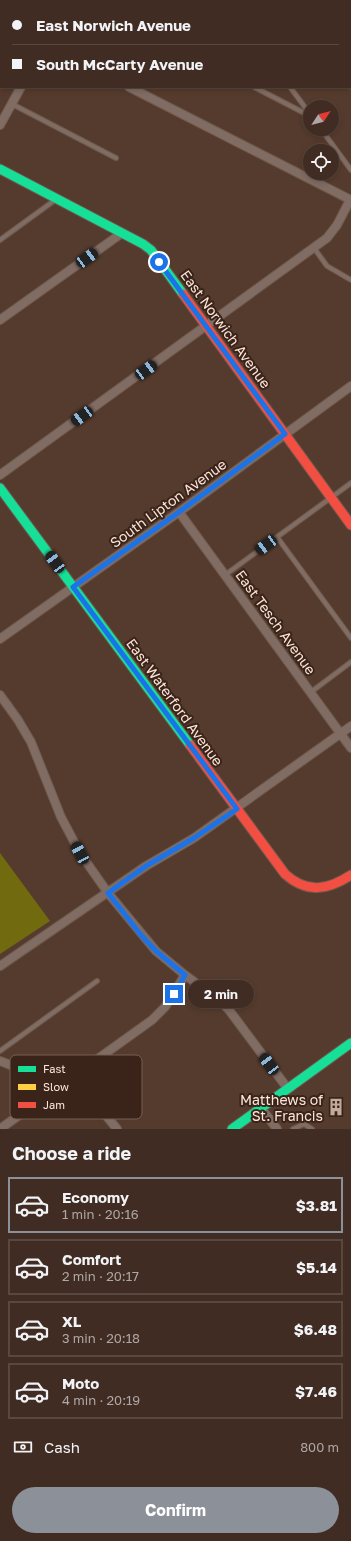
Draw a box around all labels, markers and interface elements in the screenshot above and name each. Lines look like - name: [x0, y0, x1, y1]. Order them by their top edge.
- text: East Norwich Avenue: [36, 16, 191, 34]
- text: South McCarty Avenue: [36, 55, 203, 73]
- north arrow: [303, 100, 339, 136]
- map controls: [303, 100, 339, 180]
- button: locate: [303, 144, 339, 180]
- car: [74, 246, 100, 270]
- route start: [150, 253, 168, 271]
- street label: East Norwich Avenue: [177, 267, 275, 391]
- car: [133, 358, 159, 382]
- car: [69, 404, 95, 428]
- street label: South Lipton Avenue: [107, 455, 229, 551]
- car: [253, 533, 279, 557]
- car: [43, 549, 67, 575]
- street label: East Tesch Avenue: [232, 566, 320, 678]
- street label: East Waterford Avenue: [123, 635, 227, 769]
- car: [69, 840, 91, 866]
- callout: 2 min: [188, 980, 254, 1008]
- route end: [165, 985, 183, 1003]
- text: 2 min: [204, 986, 238, 1002]
- car: [257, 1051, 281, 1077]
- legend: [10, 1055, 142, 1119]
- text: Fast: [43, 1062, 66, 1075]
- text: Slow: [43, 1080, 69, 1093]
- place label: Matthews of St. Francis: [240, 1091, 323, 1124]
- building icon: Matthews of St. Francis: [326, 1097, 346, 1117]
- text: Jam: [43, 1098, 65, 1111]
- text: Choose a ride: [12, 1142, 131, 1164]
- icon: car: [14, 1187, 50, 1223]
- text: Economy: [62, 1188, 129, 1206]
- text: $3.81: [296, 1196, 337, 1214]
- text: 1 min · 20:16: [62, 1206, 139, 1222]
- icon: car: [14, 1249, 50, 1285]
- text: Comfort: [62, 1250, 121, 1268]
- text: $5.14: [296, 1258, 337, 1276]
- text: 2 min · 20:17: [62, 1268, 139, 1284]
- icon: car: [14, 1311, 50, 1347]
- text: XL: [62, 1312, 81, 1330]
- text: $6.48: [294, 1320, 337, 1338]
- text: 3 min · 20:18: [62, 1330, 140, 1346]
- icon: car: [14, 1373, 50, 1409]
- text: Moto: [62, 1374, 99, 1392]
- text: $7.46: [295, 1382, 337, 1400]
- text: 4 min · 20:19: [62, 1392, 140, 1408]
- icon: cash: [12, 1436, 34, 1458]
- text: Cash: [44, 1438, 80, 1456]
- text: 800 m: [300, 1439, 339, 1455]
- button: Confirm: [12, 1487, 339, 1533]

